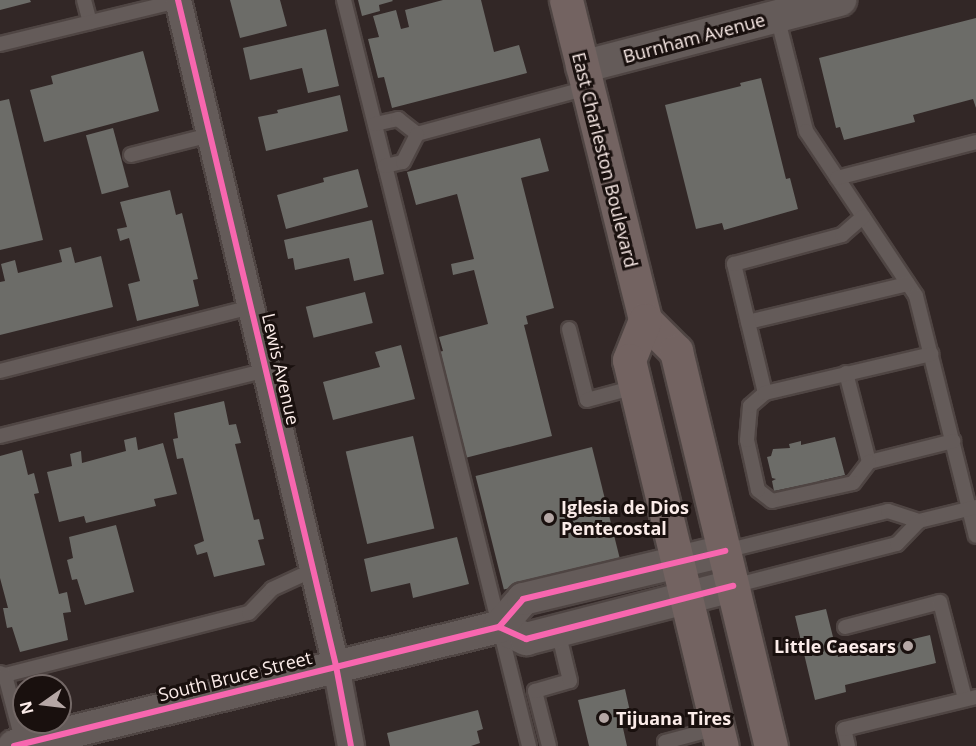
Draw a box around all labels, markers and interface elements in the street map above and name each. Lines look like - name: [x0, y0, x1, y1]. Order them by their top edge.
- street label: Burnham Avenue: [621, 9, 767, 67]
- street label: East Charleston Boulevard: [568, 50, 642, 270]
- street label: Lewis Avenue: [258, 311, 304, 427]
- place label: Iglesia de Dios Pentecostal: [561, 497, 689, 540]
- marker: Iglesia de Dios Pentecostal: [542, 511, 556, 525]
- place label: Little Caesars: [774, 635, 896, 657]
- marker: Little Caesars: [901, 639, 915, 653]
- street label: South Bruce Street: [156, 646, 314, 706]
- north arrow: [12, 674, 72, 734]
- text: N: [14, 699, 39, 717]
- place label: Tijuana Tires: [616, 707, 731, 729]
- marker: Tijuana Tires: [597, 711, 611, 725]

